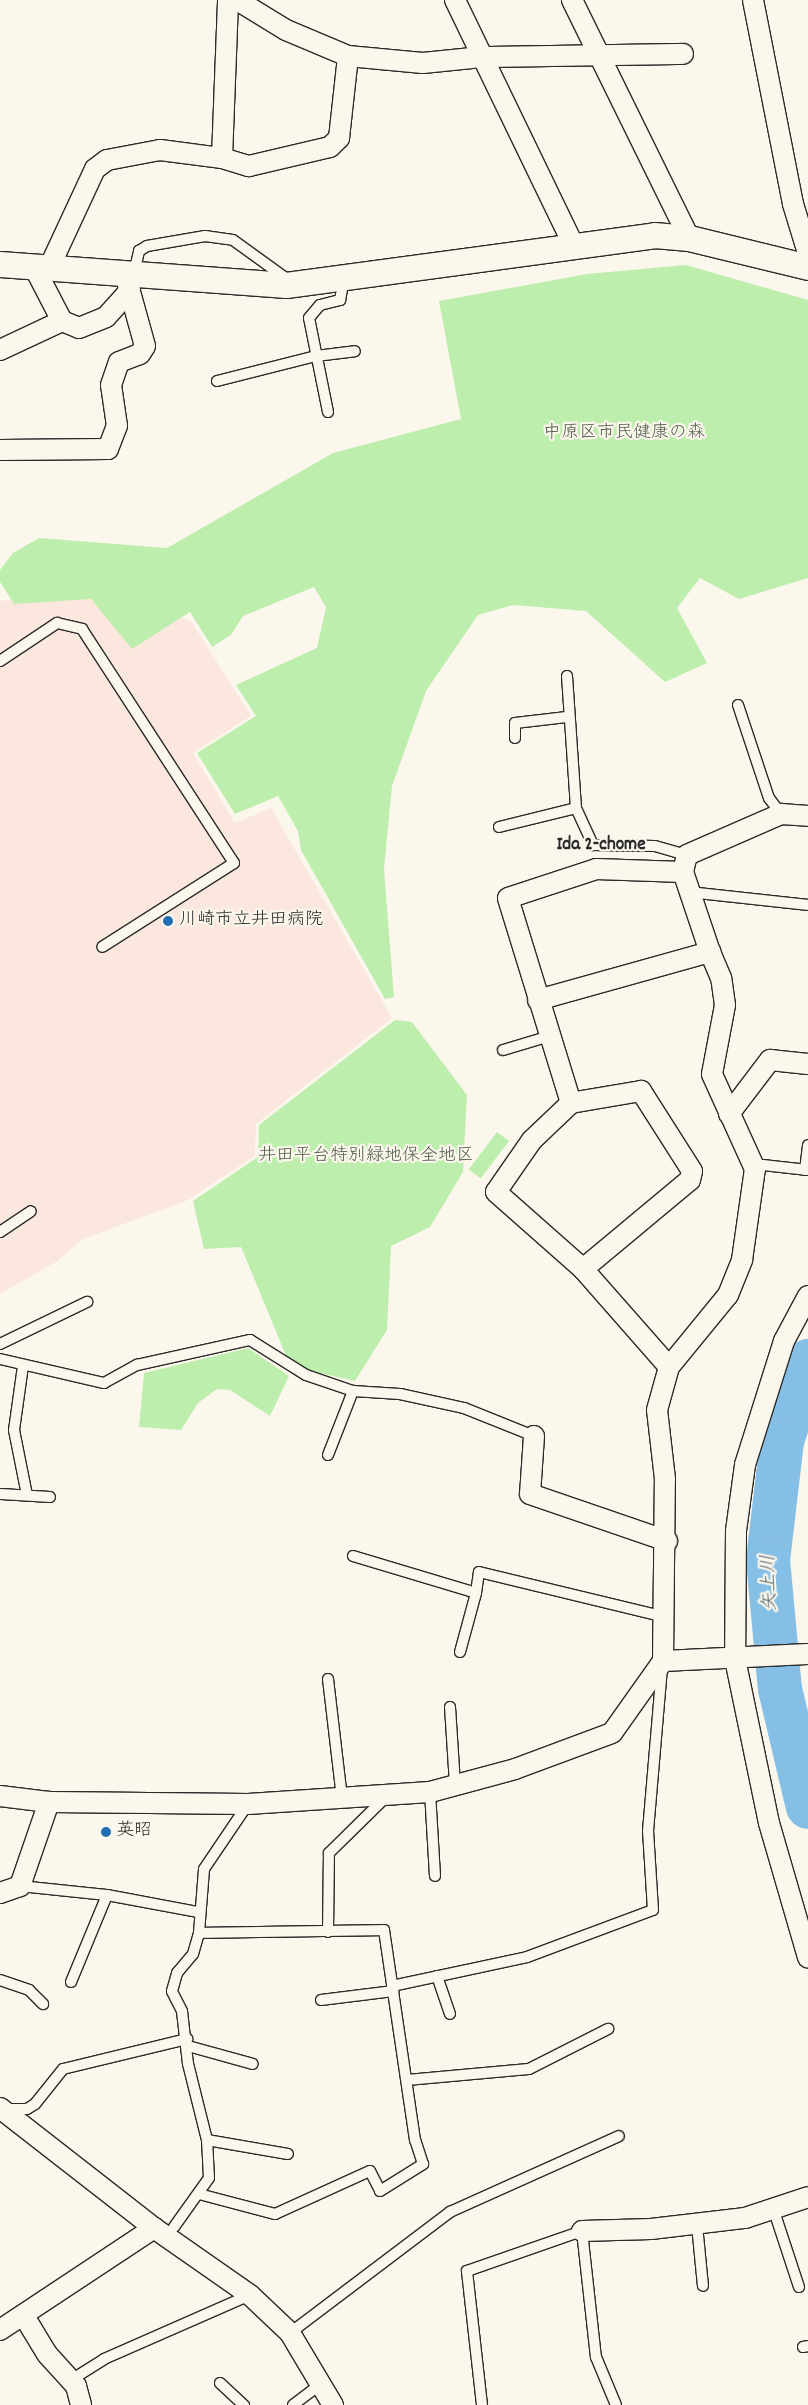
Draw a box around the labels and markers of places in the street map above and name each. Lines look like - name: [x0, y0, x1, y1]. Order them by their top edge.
- place label: 川崎市立井田病院: [179, 910, 323, 932]
- marker: 川崎市立井田病院: [161, 914, 175, 928]
- place label: 英昭: [116, 1821, 152, 1843]
- marker: 英昭: [100, 1826, 112, 1838]

